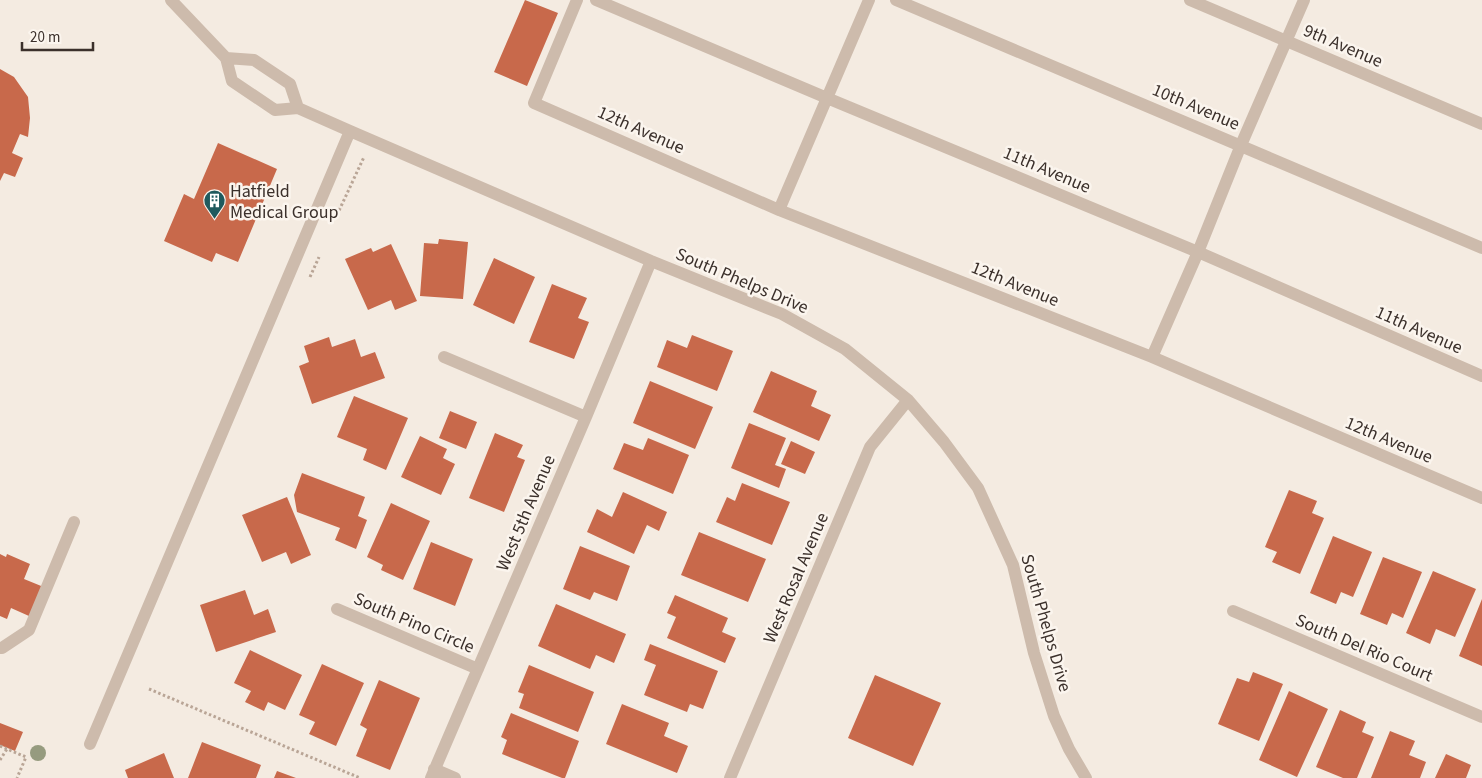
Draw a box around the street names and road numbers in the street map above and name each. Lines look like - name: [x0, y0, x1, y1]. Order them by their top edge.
- street label: 9th Avenue: [1299, 18, 1387, 74]
- street label: 10th Avenue: [1148, 77, 1244, 137]
- street label: 12th Avenue: [594, 100, 689, 160]
- street label: 11th Avenue: [999, 140, 1095, 200]
- street label: South Phelps Drive: [672, 242, 812, 320]
- street label: 12th Avenue: [967, 255, 1063, 313]
- street label: 11th Avenue: [1372, 300, 1467, 360]
- street label: 12th Avenue: [1341, 410, 1437, 470]
- street label: West 5th Avenue: [490, 451, 562, 575]
- street label: West Rosal Avenue: [757, 509, 835, 647]
- street label: South Phelps Drive: [1014, 551, 1078, 695]
- street label: South Pino Circle: [350, 586, 478, 660]
- street label: South Del Rio Court: [1291, 608, 1437, 688]

